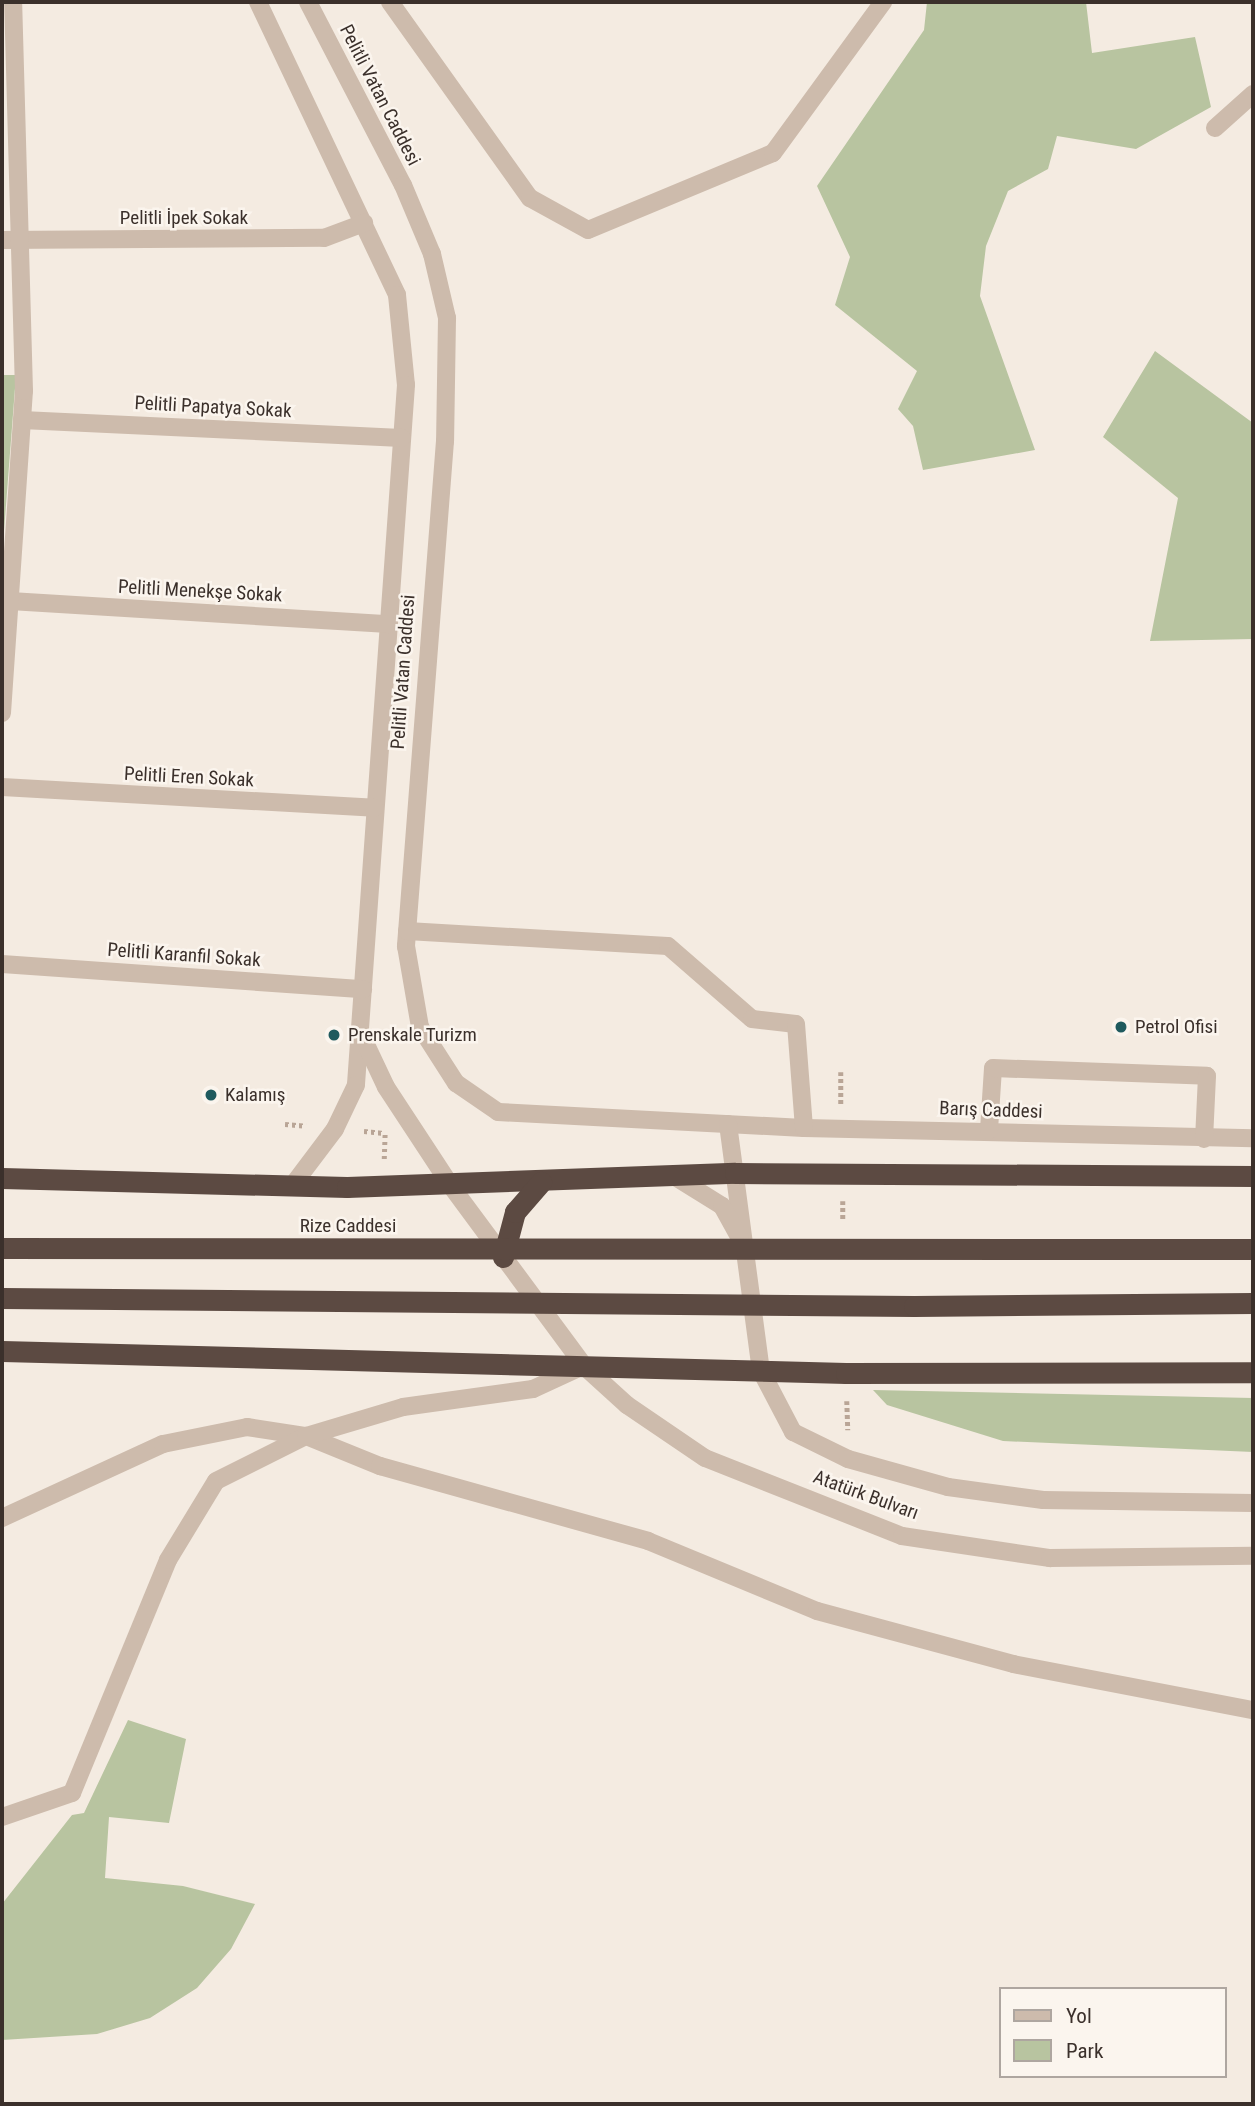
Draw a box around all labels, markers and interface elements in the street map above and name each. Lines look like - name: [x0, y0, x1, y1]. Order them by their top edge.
- street label: Pelitli Vatan Caddesi: [335, 21, 425, 169]
- street label: Pelitli İpek Sokak: [120, 207, 248, 229]
- street label: Pelitli Papatya Sokak: [134, 392, 292, 422]
- street label: Pelitli Menekşe Sokak: [117, 575, 283, 607]
- street label: Pelitli Vatan Caddesi: [386, 594, 420, 750]
- street label: Pelitli Eren Sokak: [124, 762, 254, 792]
- street label: Pelitli Karanfil Sokak: [107, 938, 261, 972]
- place label: Petrol Ofisi: [1135, 1016, 1218, 1038]
- marker: Petrol Ofisi: [1113, 1019, 1129, 1035]
- place label: Prenskale Turizm: [348, 1024, 477, 1046]
- marker: Prenskale Turizm: [326, 1027, 342, 1043]
- place label: Kalamış: [225, 1084, 285, 1106]
- marker: Kalamış: [203, 1087, 219, 1103]
- street label: Barış Caddesi: [939, 1097, 1043, 1123]
- street label: Rize Caddesi: [300, 1215, 396, 1237]
- street label: Atatürk Bulvarı: [810, 1465, 922, 1525]
- legend: [1000, 1987, 1227, 2078]
- text: Yol: [1066, 2004, 1092, 2028]
- text: Park: [1066, 2039, 1103, 2063]

